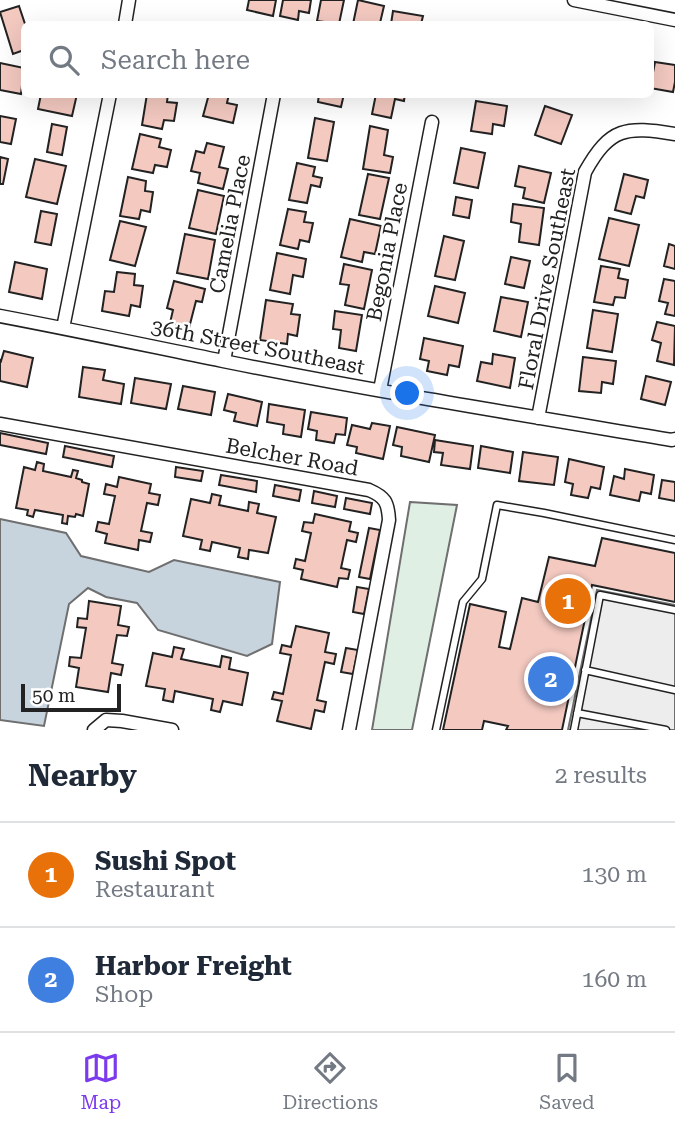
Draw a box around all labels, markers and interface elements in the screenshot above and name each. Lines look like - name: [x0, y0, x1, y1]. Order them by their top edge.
- search box: [21, 21, 654, 98]
- icon: search: [45, 41, 83, 79]
- text: Search here: [101, 45, 250, 75]
- street label: Camelia Place: [205, 152, 255, 296]
- street label: Floral Drive Southeast: [514, 166, 580, 392]
- street label: Begonia Place: [362, 180, 412, 324]
- street label: 36th Street Southeast: [149, 314, 367, 380]
- your location: [390, 376, 424, 410]
- street label: Belcher Road: [224, 434, 361, 481]
- pin: 1: [545, 575, 591, 627]
- pin: 2: [528, 653, 574, 705]
- scale bar: [21, 681, 121, 713]
- text: 50 m: [32, 684, 75, 707]
- text: Nearby: [28, 758, 137, 793]
- text: 2 results: [555, 762, 647, 789]
- text: Sushi Spot: [95, 846, 236, 876]
- text: 1: [45, 861, 57, 888]
- text: 130 m: [582, 861, 647, 888]
- text: Restaurant: [95, 876, 214, 903]
- text: Harbor Freight: [95, 951, 292, 981]
- text: 2: [45, 966, 57, 993]
- text: 160 m: [582, 966, 647, 993]
- text: Shop: [95, 981, 153, 1008]
- tab: Map: [81, 1049, 121, 1114]
- tab: Directions: [282, 1049, 378, 1114]
- tab: Saved: [539, 1049, 594, 1114]

